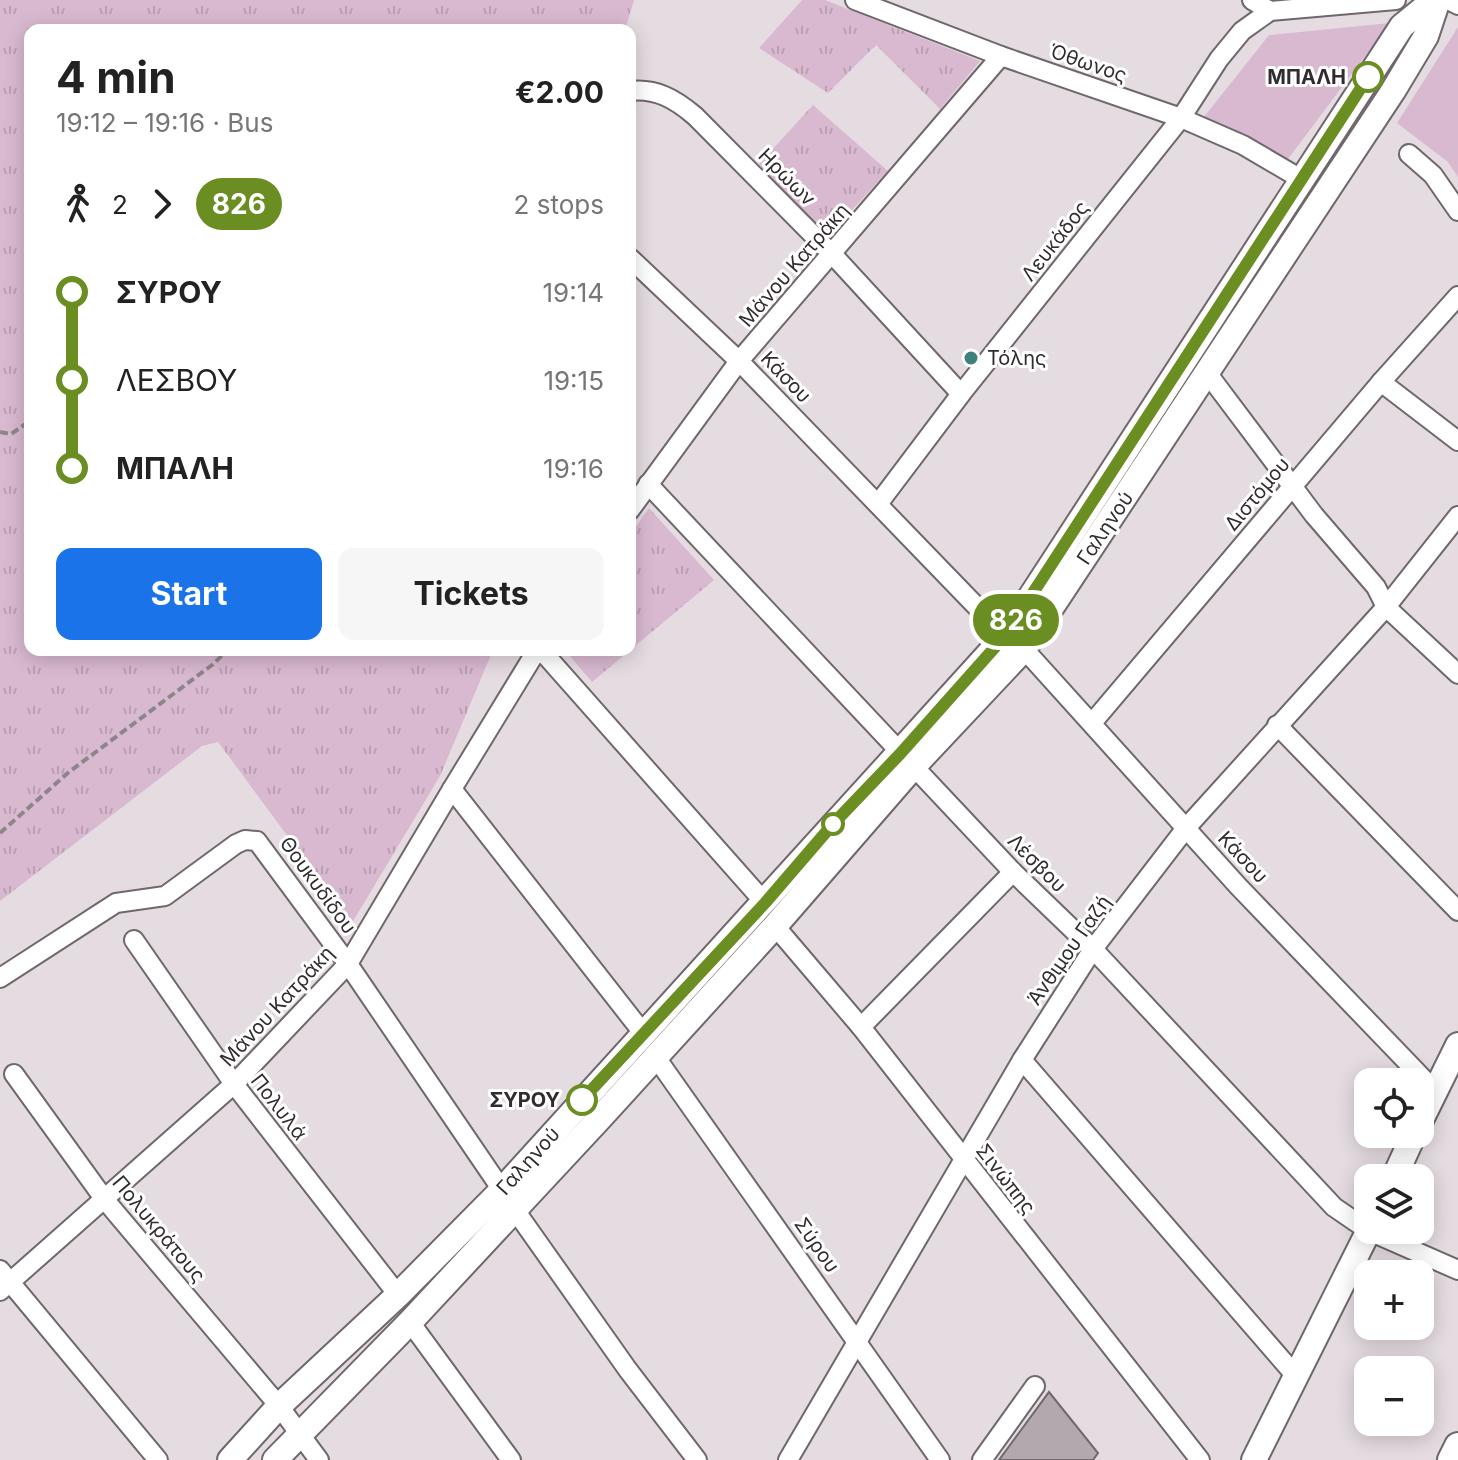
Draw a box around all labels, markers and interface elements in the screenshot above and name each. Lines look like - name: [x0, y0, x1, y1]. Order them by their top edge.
- street label: Όθωνος: [1046, 39, 1130, 87]
- text: 4 min: [56, 50, 176, 104]
- marker: ΜΠΑΛΗ: [1353, 62, 1383, 92]
- place label: ΜΠΑΛΗ: [1267, 65, 1346, 89]
- text: €2.00: [515, 74, 604, 110]
- text: 19:12 – 19:16 · Bus: [56, 107, 273, 138]
- street label: Ηρώων: [753, 143, 821, 211]
- icon: walk: [56, 182, 100, 226]
- icon: forward: [140, 182, 184, 226]
- text: 826: [212, 187, 266, 221]
- text: 2: [112, 189, 128, 220]
- text: 2 stops: [514, 189, 604, 220]
- street label: Λευκάδος: [1016, 196, 1094, 286]
- street label: Μάνου Κατράκη: [734, 198, 854, 332]
- text: ΣΥΡΟΥ: [116, 274, 222, 310]
- text: 19:14: [542, 277, 604, 308]
- street label: Κάσου: [756, 346, 816, 408]
- place label: Τόλης: [987, 346, 1046, 370]
- marker: Τόλης: [962, 349, 980, 367]
- text: ΛΕΣΒΟΥ: [116, 362, 237, 398]
- text: 19:15: [543, 365, 604, 396]
- text: ΜΠΑΛΗ: [116, 450, 234, 486]
- street label: Διστόμου: [1219, 452, 1295, 536]
- text: 19:16: [543, 453, 604, 484]
- street label: Γαληνού: [1072, 487, 1138, 569]
- button: Start: [56, 548, 322, 640]
- button: Tickets: [338, 548, 604, 640]
- line badge: 826: [970, 594, 1062, 646]
- text: 826: [989, 603, 1043, 637]
- unlabelled marker: [822, 813, 844, 835]
- street label: Κάσου: [1213, 826, 1273, 888]
- street label: Λέσβου: [1003, 829, 1071, 897]
- street label: Θουκυδίδου: [275, 832, 361, 938]
- street label: Άνθιμου Γαζή: [1022, 890, 1116, 1010]
- street label: Μάνου Κατράκη: [215, 941, 339, 1071]
- map controls: [1354, 1068, 1434, 1436]
- button: locate: [1354, 1068, 1434, 1148]
- street label: Πολυλά: [246, 1069, 312, 1145]
- marker: ΣΥΡΟΥ: [567, 1085, 597, 1115]
- place label: ΣΥΡΟΥ: [489, 1088, 560, 1112]
- street label: Γαληνού: [491, 1122, 565, 1200]
- street label: Σινώπης: [971, 1139, 1041, 1219]
- button: layers: [1354, 1164, 1434, 1244]
- street label: Πολυκράτους: [107, 1171, 211, 1287]
- street label: Σύρου: [789, 1213, 845, 1277]
- button: +: [1354, 1260, 1434, 1340]
- button: −: [1354, 1356, 1434, 1436]

